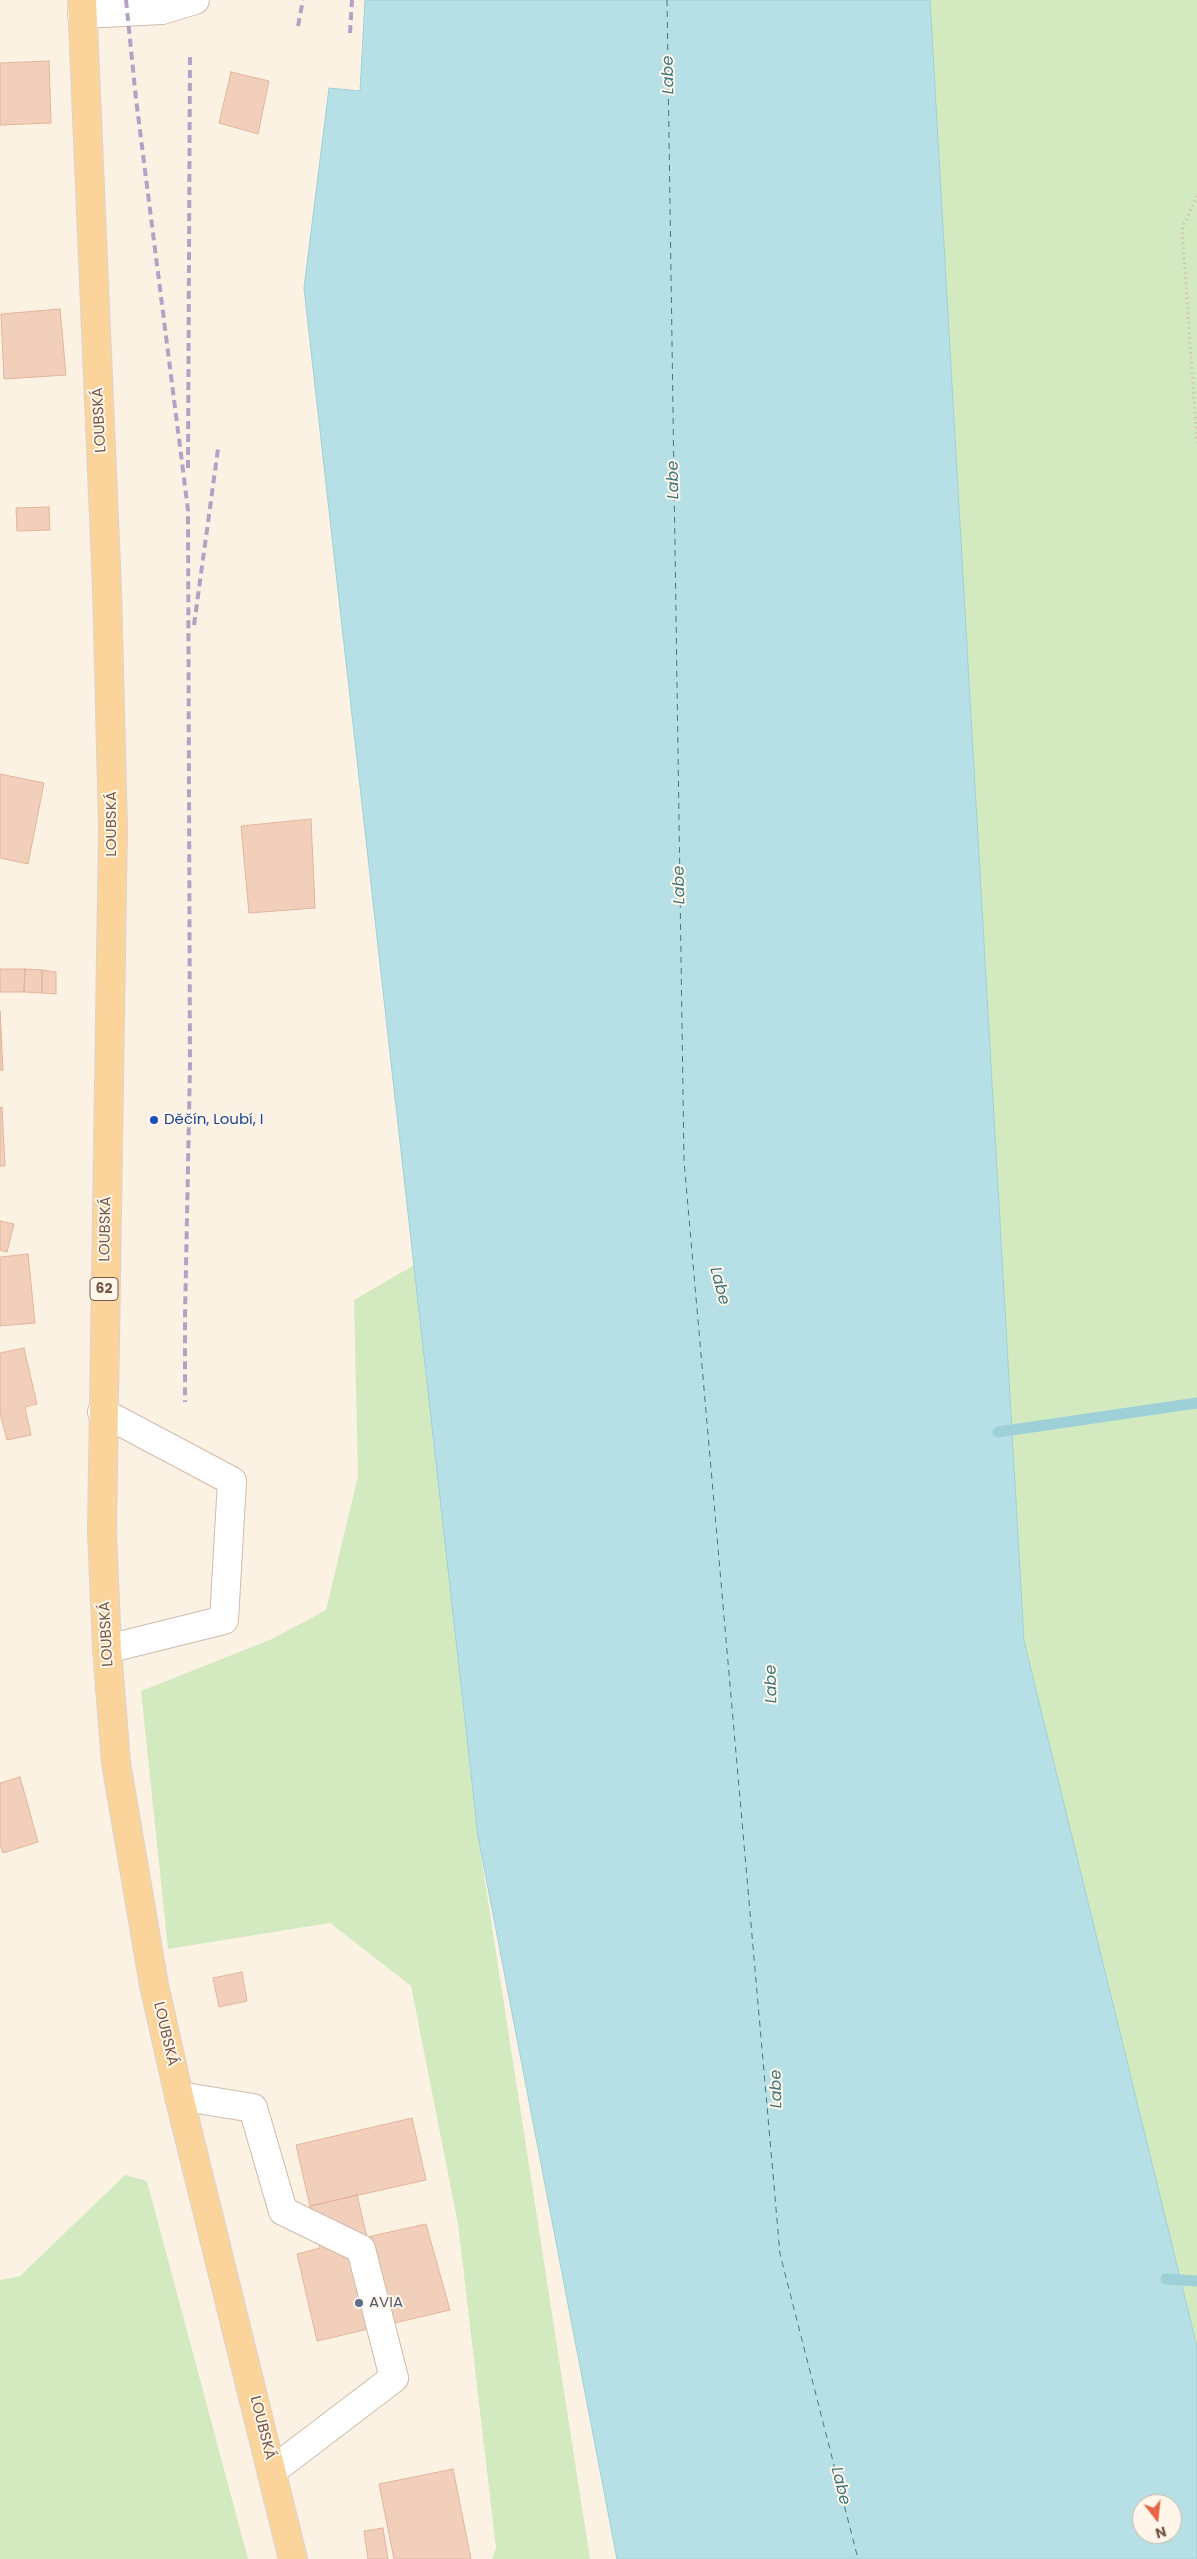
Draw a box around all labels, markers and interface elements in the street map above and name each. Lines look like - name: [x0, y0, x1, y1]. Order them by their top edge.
- water label: Labe: [659, 56, 679, 94]
- street label: LOUBSKÁ: [89, 387, 111, 453]
- water label: Labe: [664, 461, 684, 499]
- street label: LOUBSKÁ: [103, 791, 121, 857]
- water label: Labe: [670, 866, 690, 904]
- place label: Děčín, Loubí, I: [164, 1111, 263, 1129]
- marker: Děčín, Loubí, I: [148, 1114, 160, 1126]
- street label: LOUBSKÁ: [96, 1196, 116, 1262]
- water label: Labe: [705, 1265, 733, 1307]
- road number: 62: [90, 1278, 118, 1300]
- street label: LOUBSKÁ: [96, 1601, 118, 1667]
- water label: Labe: [762, 1665, 782, 1703]
- street label: LOUBSKÁ: [149, 2000, 181, 2068]
- water label: Labe: [767, 2070, 787, 2108]
- place label: AVIA: [369, 2294, 403, 2312]
- marker: AVIA: [353, 2297, 365, 2309]
- street label: LOUBSKÁ: [245, 2394, 279, 2462]
- water label: Labe: [826, 2465, 854, 2507]
- north arrow: [1132, 2494, 1182, 2544]
- text: N: [1153, 2521, 1169, 2544]

